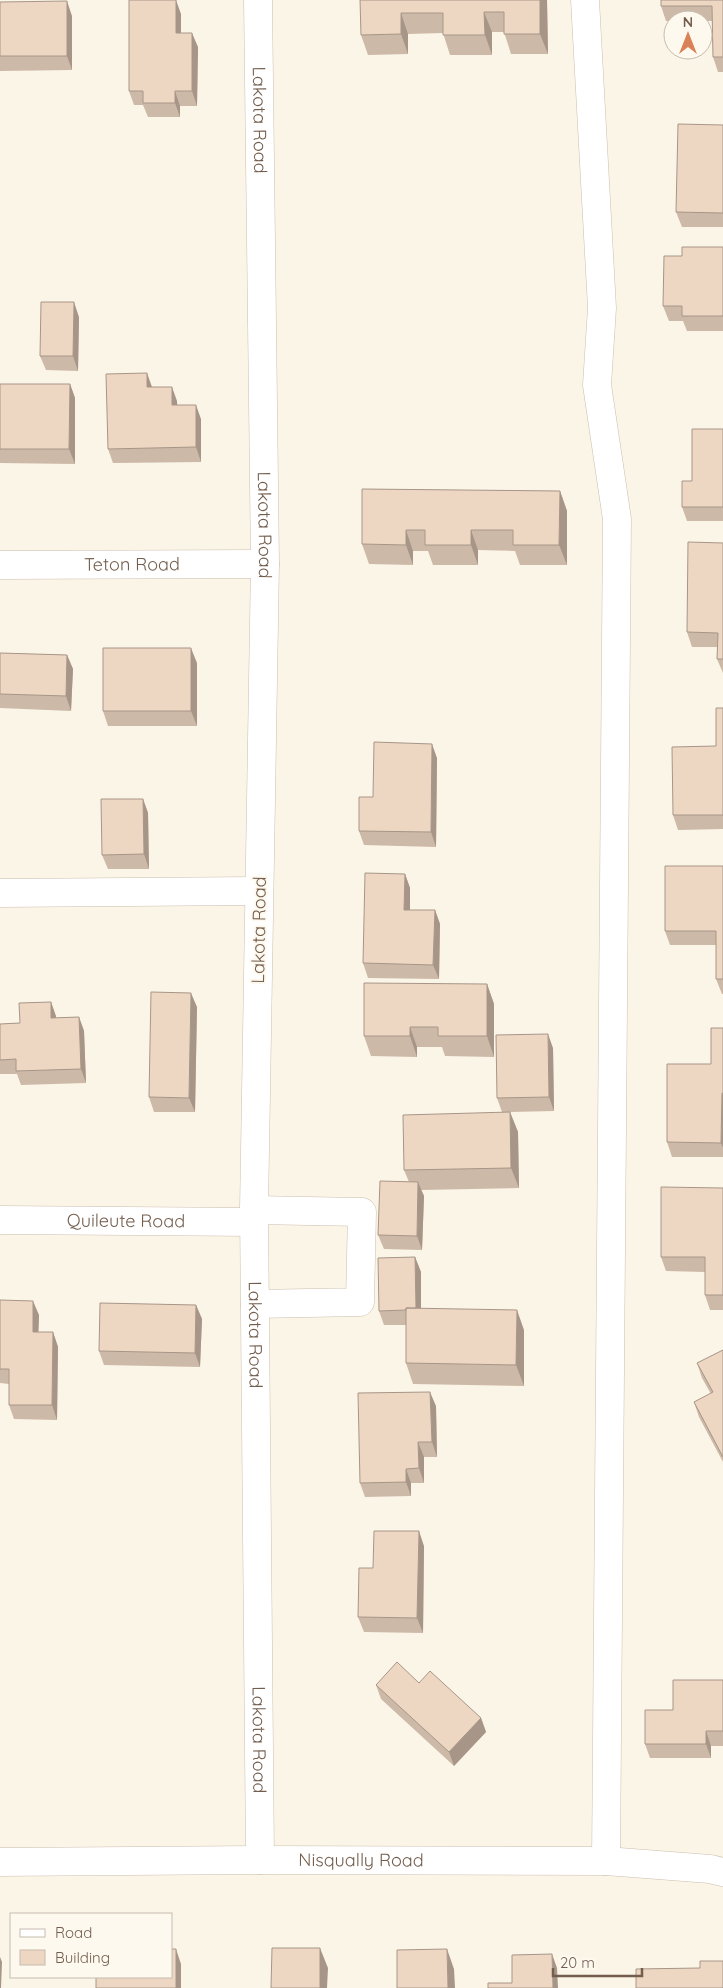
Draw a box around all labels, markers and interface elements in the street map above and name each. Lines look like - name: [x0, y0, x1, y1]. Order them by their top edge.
- north arrow: [663, 10, 713, 60]
- text: N: [683, 13, 693, 31]
- street label: Lakota Road: [248, 66, 272, 174]
- street label: Lakota Road: [253, 471, 277, 579]
- street label: Teton Road: [84, 552, 180, 576]
- street label: Lakota Road: [246, 876, 271, 984]
- street label: Quileute Road: [67, 1209, 185, 1232]
- street label: Lakota Road: [244, 1281, 268, 1389]
- street label: Lakota Road: [247, 1686, 271, 1794]
- street label: Nisqually Road: [298, 1848, 424, 1871]
- legend: [10, 1913, 172, 1978]
- text: Road: [55, 1923, 92, 1942]
- scale bar: [553, 1946, 642, 1978]
- text: Building: [55, 1948, 110, 1967]
- text: 20 m: [560, 1953, 595, 1972]

